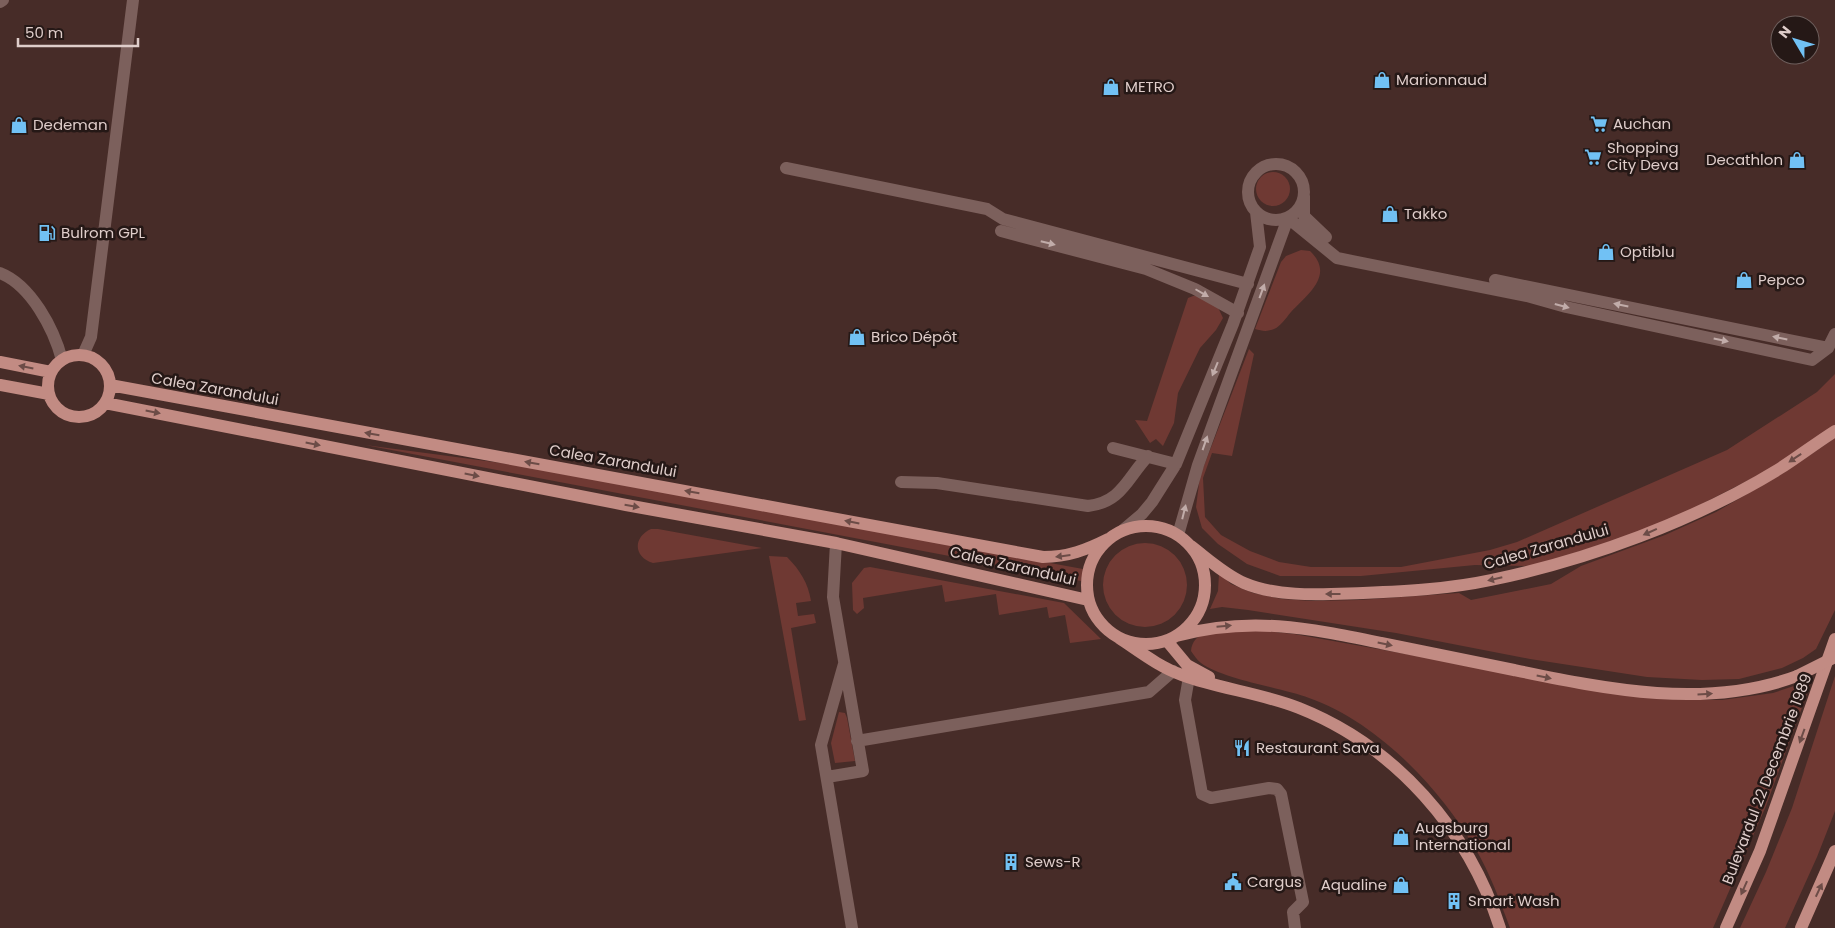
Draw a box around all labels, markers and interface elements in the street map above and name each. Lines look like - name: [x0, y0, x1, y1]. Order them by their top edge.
- scale bar: [18, 15, 138, 47]
- north arrow: [1770, 15, 1820, 65]
- text: 50 m: [25, 22, 63, 43]
- text: N: [1774, 22, 1796, 42]
- place label: Marionnaud: [1396, 69, 1487, 90]
- shop icon: Marionnaud: [1372, 70, 1392, 90]
- place label: METRO: [1125, 76, 1175, 97]
- shop icon: METRO: [1101, 77, 1121, 97]
- place label: Auchan: [1613, 113, 1671, 134]
- place label: Dedeman: [33, 114, 108, 135]
- supermarket icon: Auchan: [1589, 114, 1609, 134]
- shop icon: Dedeman: [9, 115, 29, 135]
- place label: Shopping City Deva: [1607, 137, 1679, 175]
- supermarket icon: Shopping City Deva: [1583, 147, 1603, 167]
- place label: Decathlon: [1706, 149, 1783, 170]
- shop icon: Decathlon: [1787, 150, 1807, 170]
- place label: Takko: [1404, 203, 1447, 224]
- shop icon: Takko: [1380, 204, 1400, 224]
- place label: Bulrom GPL: [61, 222, 145, 243]
- fuel station icon: Bulrom GPL: [37, 223, 57, 243]
- one-way arrow: [1041, 239, 1056, 247]
- place label: Optiblu: [1620, 241, 1675, 262]
- shop icon: Optiblu: [1596, 242, 1616, 262]
- place label: Pepco: [1758, 269, 1805, 290]
- shop icon: Pepco: [1734, 270, 1754, 290]
- one-way arrow: [1258, 283, 1266, 298]
- one-way arrow: [1196, 288, 1209, 297]
- one-way arrow: [1613, 301, 1629, 309]
- one-way arrow: [1554, 302, 1569, 310]
- place label: Brico Dépôt: [871, 326, 957, 347]
- shop icon: Brico Dépôt: [847, 327, 867, 347]
- one-way arrow: [1773, 334, 1788, 342]
- one-way arrow: [1713, 336, 1728, 344]
- one-way arrow: [1211, 362, 1218, 377]
- one-way arrow: [18, 363, 33, 371]
- street label: Calea Zarandului: [150, 367, 281, 410]
- one-way arrow: [146, 409, 162, 417]
- one-way arrow: [365, 430, 380, 438]
- one-way arrow: [1201, 435, 1209, 450]
- street label: Calea Zarandului: [548, 439, 679, 482]
- one-way arrow: [305, 440, 321, 448]
- one-way arrow: [1788, 453, 1801, 463]
- one-way arrow: [524, 458, 540, 466]
- one-way arrow: [465, 471, 481, 479]
- one-way arrow: [684, 487, 700, 495]
- one-way arrow: [624, 502, 640, 510]
- one-way arrow: [1180, 505, 1188, 520]
- one-way arrow: [844, 518, 859, 526]
- street label: Calea Zarandului: [1481, 519, 1611, 574]
- one-way arrow: [1643, 528, 1657, 536]
- street label: Calea Zarandului: [948, 541, 1078, 590]
- one-way arrow: [1054, 552, 1070, 560]
- one-way arrow: [1487, 575, 1502, 583]
- one-way arrow: [1325, 589, 1341, 597]
- one-way arrow: [1216, 622, 1232, 630]
- one-way arrow: [1377, 640, 1392, 648]
- street label: Bulevardul 22 Decembrie 1989: [1717, 670, 1817, 887]
- one-way arrow: [1536, 673, 1552, 681]
- one-way arrow: [1697, 689, 1713, 697]
- one-way arrow: [1798, 729, 1806, 744]
- place label: Restaurant Sava: [1256, 737, 1380, 758]
- restaurant icon: Restaurant Sava: [1232, 738, 1252, 758]
- place label: Augsburg International: [1415, 817, 1511, 855]
- shop icon: Augsburg International: [1391, 827, 1411, 847]
- place label: Sews-R: [1025, 851, 1081, 872]
- building icon: Sews-R: [1001, 852, 1021, 872]
- place label: Cargus: [1247, 871, 1302, 892]
- public building icon: Cargus: [1223, 872, 1243, 892]
- place label: Aqualine: [1321, 874, 1387, 895]
- shop icon: Aqualine: [1391, 875, 1411, 895]
- one-way arrow: [1739, 881, 1747, 895]
- one-way arrow: [1815, 883, 1823, 897]
- place label: Smart Wash: [1468, 890, 1560, 911]
- building icon: Smart Wash: [1444, 891, 1464, 911]

